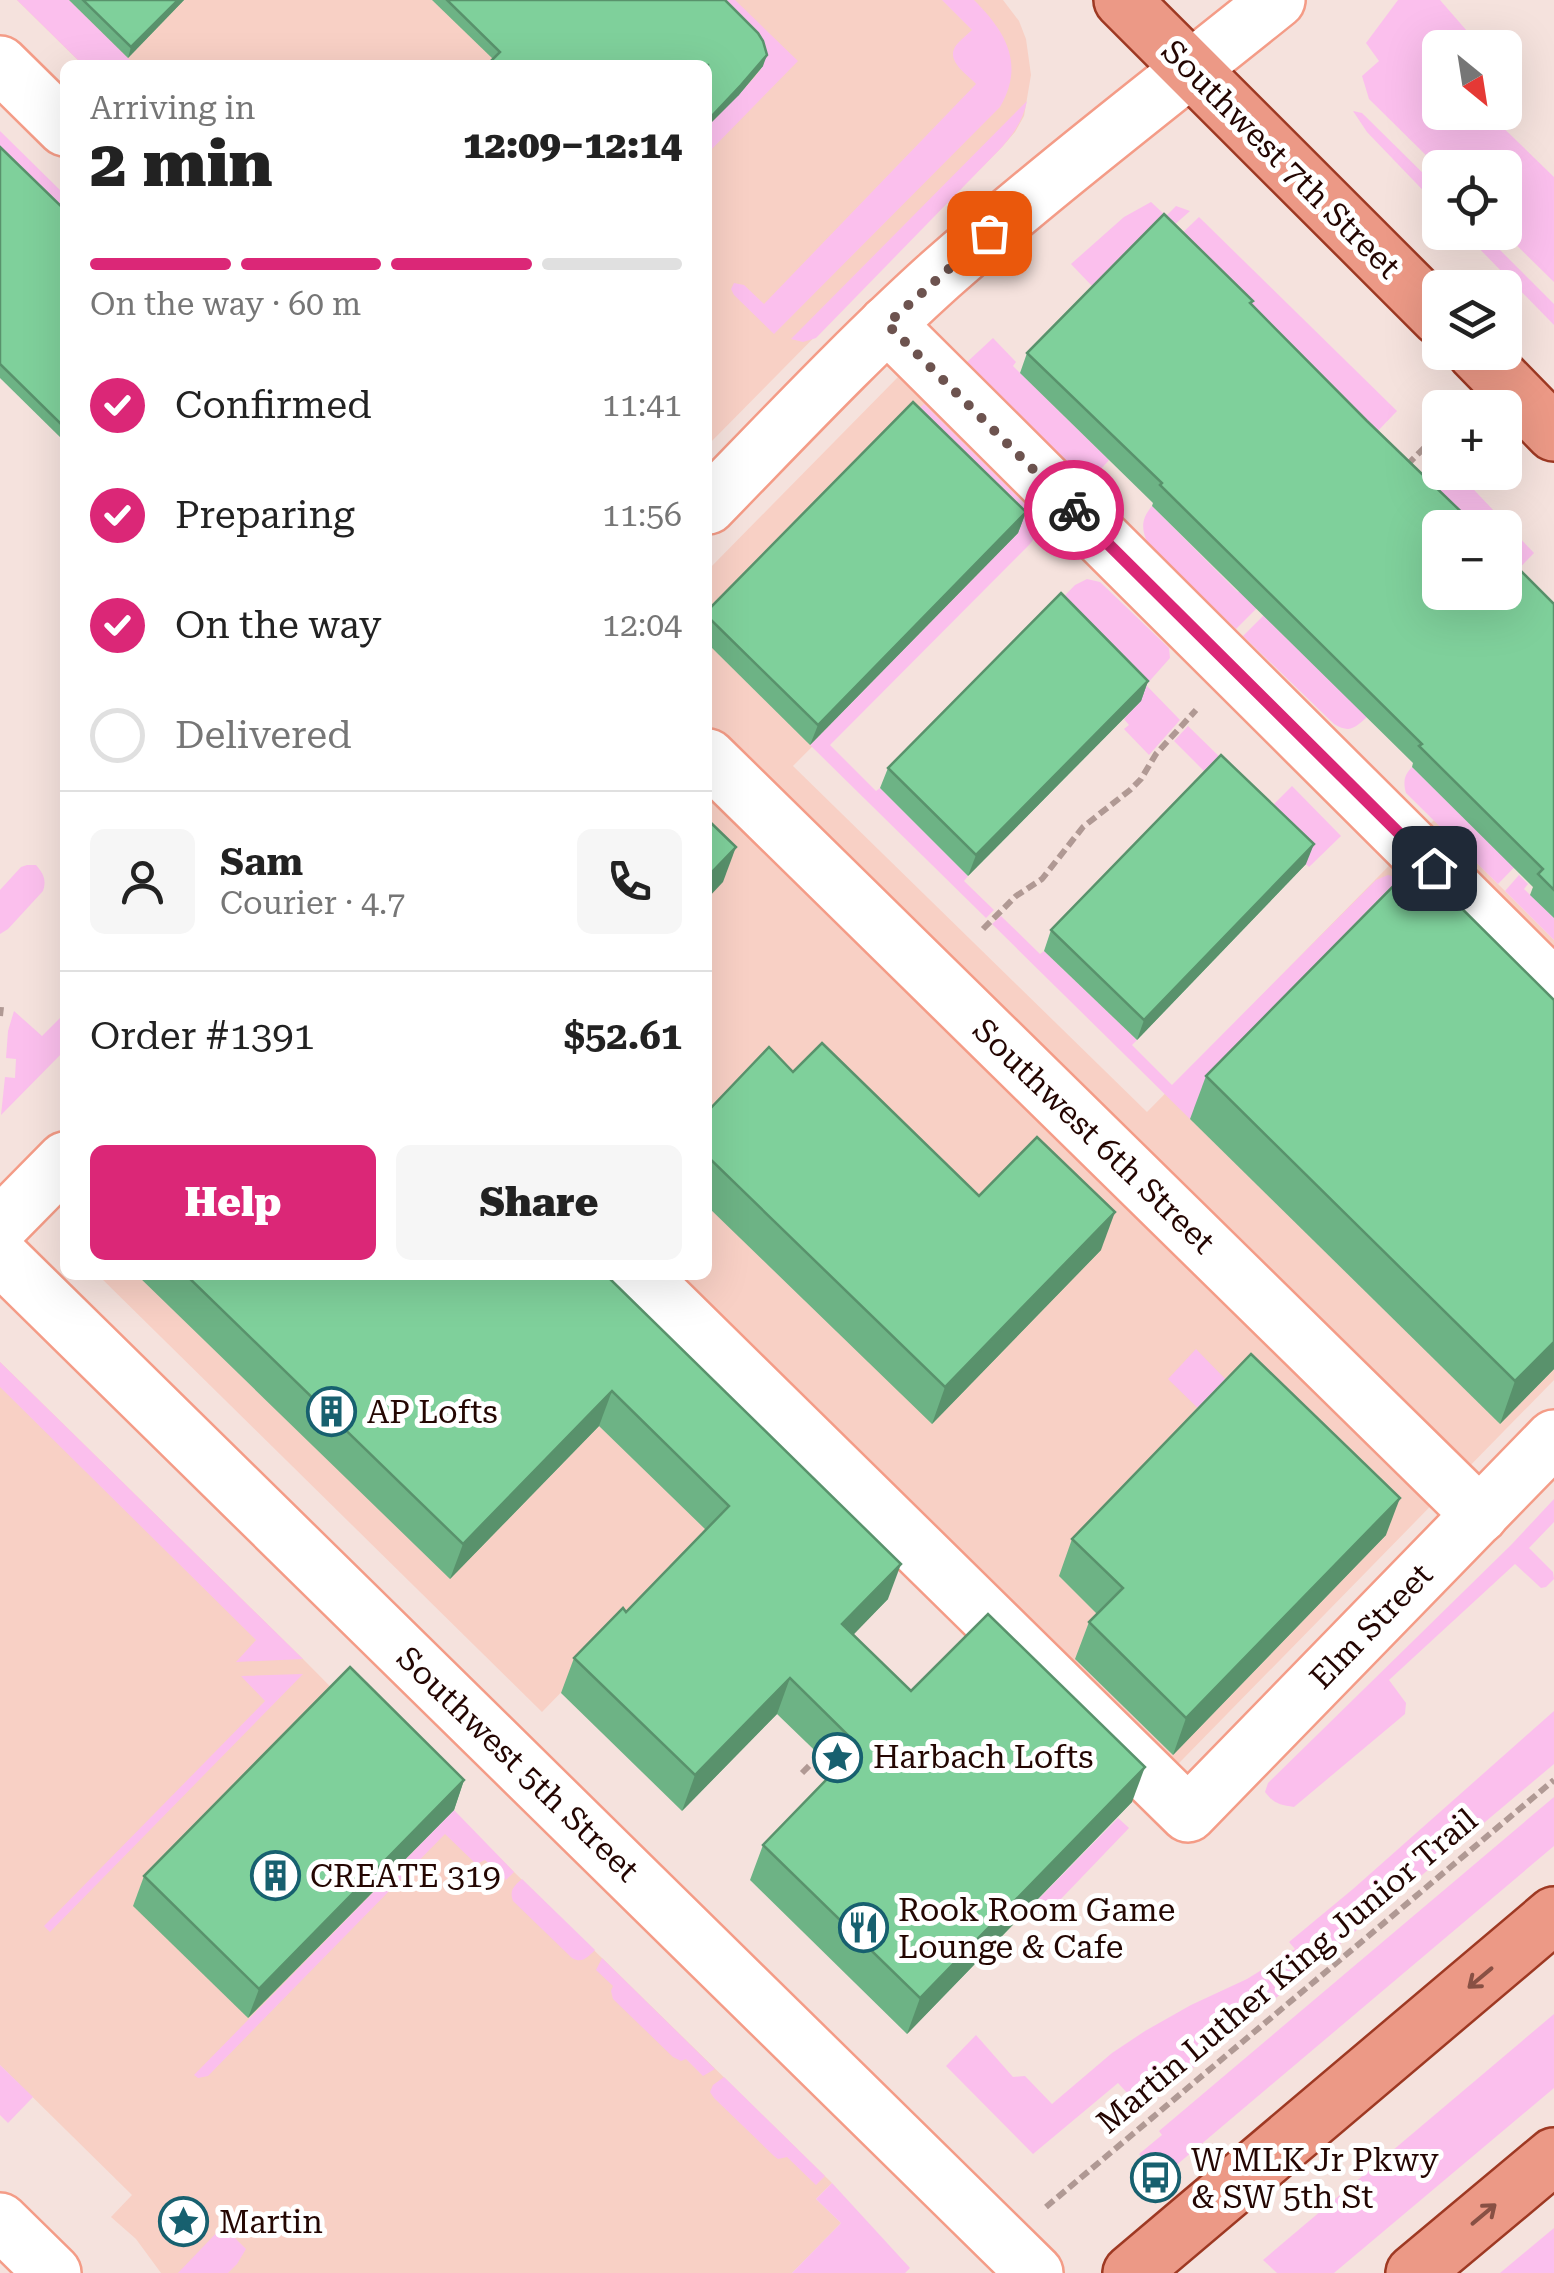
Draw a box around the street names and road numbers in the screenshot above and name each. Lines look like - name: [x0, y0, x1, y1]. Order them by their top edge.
- street label: Southwest 7th Street: [1154, 32, 1408, 286]
- street label: Southwest 6th Street: [965, 1011, 1223, 1261]
- street label: Elm Street: [1302, 1555, 1440, 1697]
- street label: Southwest 5th Street: [389, 1639, 647, 1889]
- street label: Martin Luther King Junior Trail: [1089, 1801, 1485, 2141]

